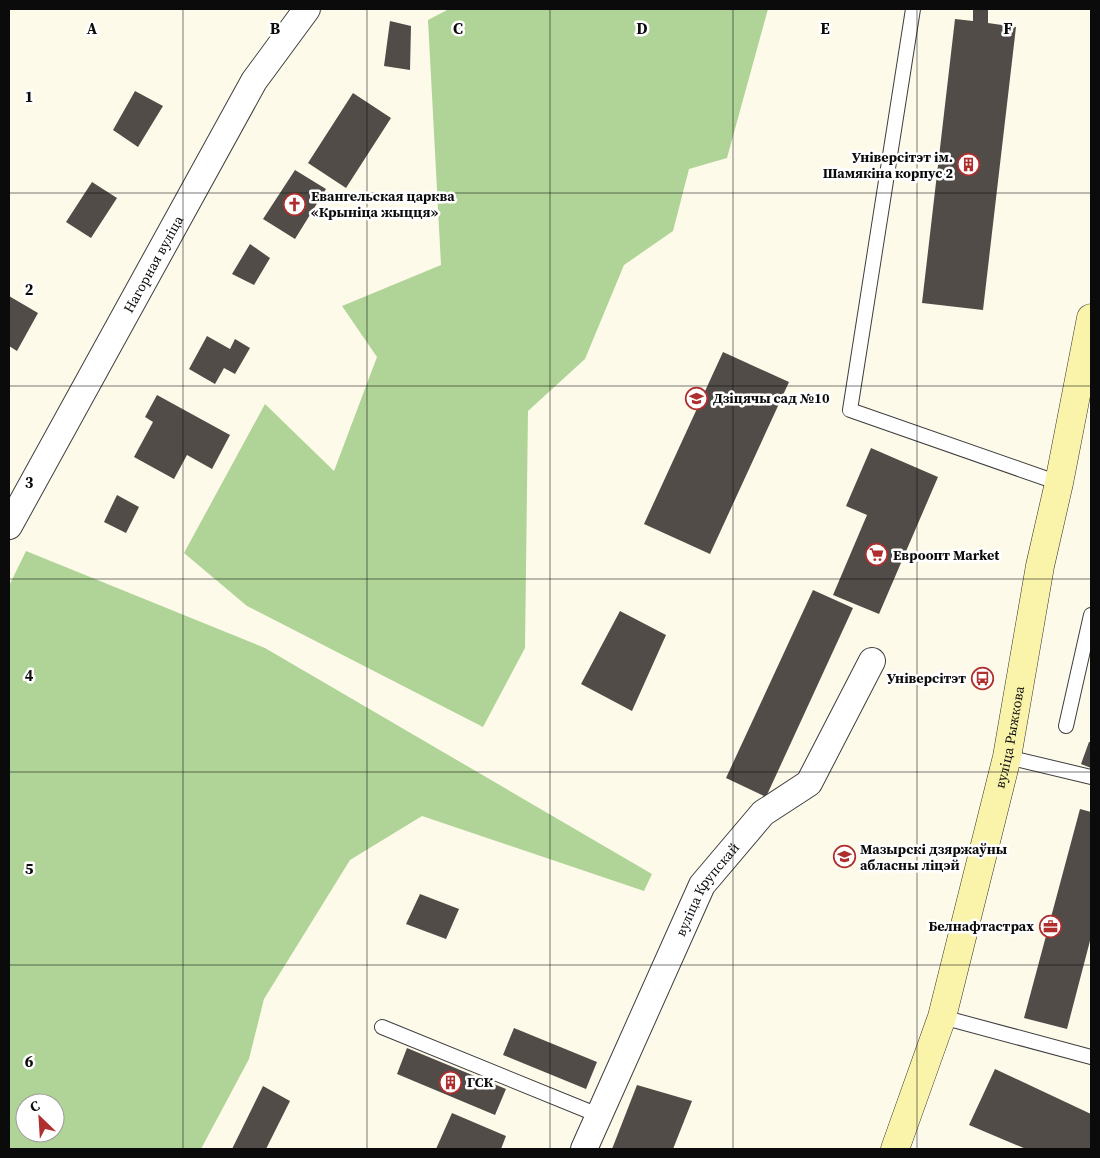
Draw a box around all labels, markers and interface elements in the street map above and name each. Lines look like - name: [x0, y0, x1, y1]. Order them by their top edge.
- text: A: [87, 17, 98, 39]
- text: B: [270, 17, 281, 39]
- text: C: [453, 17, 463, 39]
- text: D: [636, 17, 648, 39]
- text: E: [820, 17, 830, 39]
- text: F: [1003, 17, 1013, 39]
- text: 1: [25, 85, 33, 107]
- place label: Універсітэт ім. Шамякіна корпус 2: [823, 147, 953, 183]
- building icon: Універсітэт ім. Шамякіна корпус 2: [957, 153, 981, 177]
- place label: Евангельская царква «Крыніца жыцця»: [311, 186, 455, 222]
- church icon: Евангельская царква «Крыніца жыцця»: [283, 192, 307, 216]
- street label: Нагорная вуліца: [118, 211, 189, 316]
- text: 2: [25, 278, 34, 300]
- school or university icon: Дзіцячы сад №10: [685, 386, 709, 410]
- place label: Дзіцячы сад №10: [713, 388, 830, 408]
- text: 3: [25, 471, 34, 493]
- supermarket icon: Евроопт Market: [865, 543, 889, 567]
- place label: Евроопт Market: [893, 545, 1000, 565]
- text: 4: [25, 664, 34, 686]
- bus stop icon: Універсітэт: [970, 666, 994, 690]
- place label: Універсітэт: [887, 668, 966, 688]
- street label: вуліца Рыжкова: [990, 684, 1029, 791]
- street label: вуліца Крупскай: [670, 838, 744, 940]
- place label: Мазырскі дзяржаўны абласны ліцэй: [860, 839, 1007, 875]
- school or university icon: Мазырскі дзяржаўны абласны ліцэй: [832, 845, 856, 869]
- text: 5: [25, 857, 34, 879]
- office icon: Белнафтастрах: [1038, 914, 1062, 938]
- place label: Белнафтастрах: [928, 916, 1034, 936]
- text: 6: [25, 1050, 34, 1072]
- building icon: ГСК: [439, 1070, 463, 1094]
- place label: ГСК: [467, 1072, 494, 1092]
- north arrow: [15, 1093, 65, 1143]
- text: С: [26, 1095, 43, 1117]

